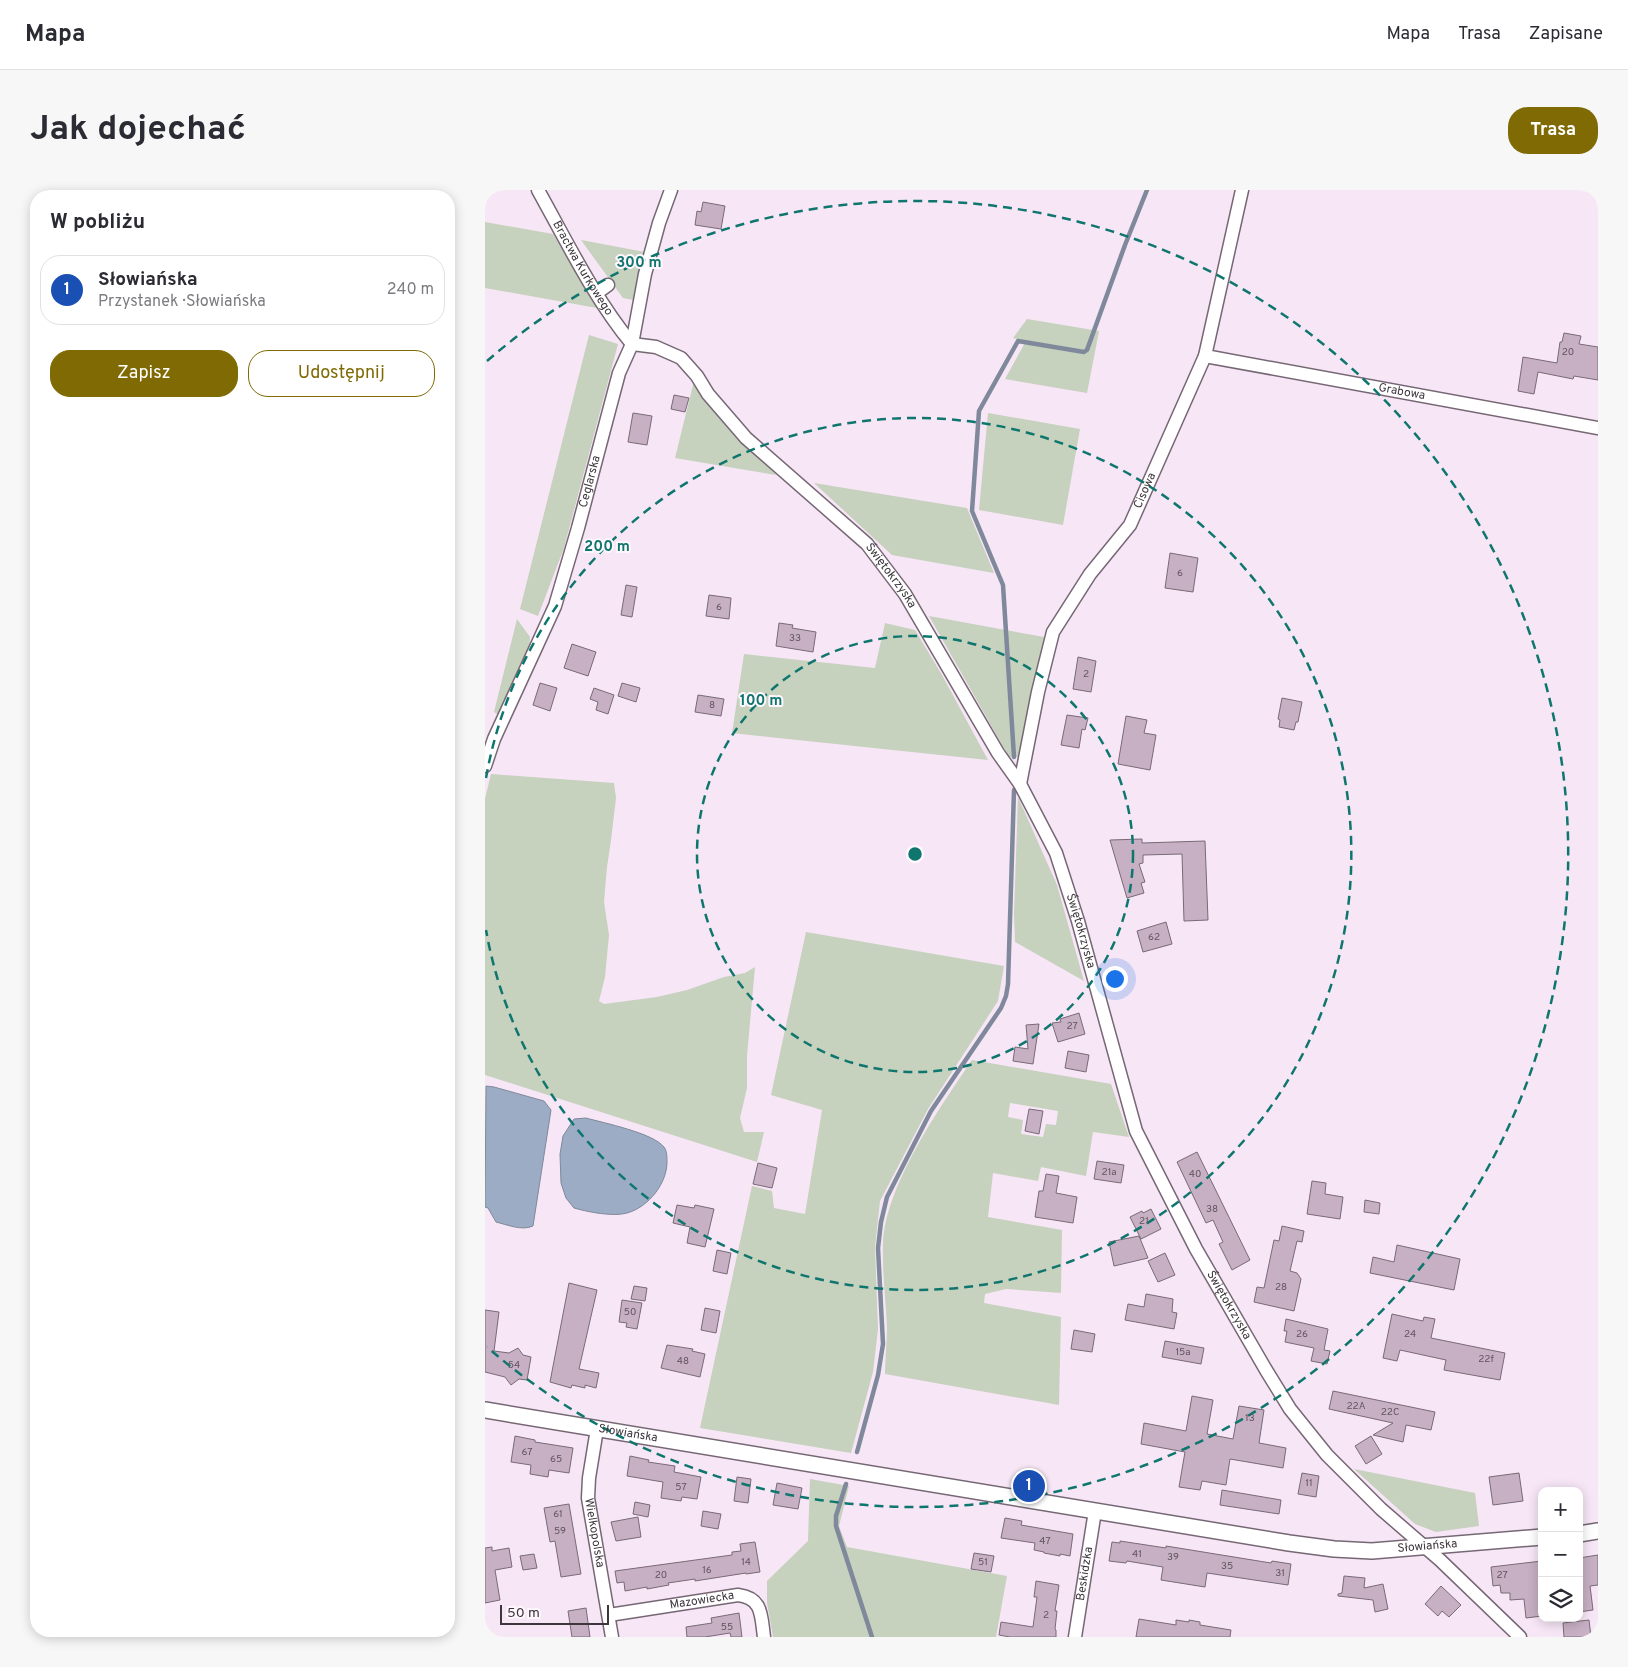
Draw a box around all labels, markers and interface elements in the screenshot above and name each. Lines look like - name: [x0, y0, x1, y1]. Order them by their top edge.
- text: Mapa: [25, 20, 85, 50]
- text: Mapa: [1387, 23, 1430, 46]
- text: Trasa: [1458, 23, 1501, 46]
- text: Zapisane: [1529, 23, 1603, 46]
- button: Trasa: [1508, 107, 1598, 154]
- text: Jak dojechać: [30, 108, 246, 152]
- text: W pobliżu: [50, 209, 145, 236]
- street label: Bractwa Kurkowego: [548, 218, 617, 319]
- text: 300 m: [616, 254, 662, 273]
- text: Słowiańska: [98, 268, 198, 292]
- text: 1: [64, 280, 70, 300]
- text: 240 m: [387, 280, 434, 300]
- text: Przystanek · Słowiańska: [98, 292, 266, 312]
- house number: 20: [1562, 346, 1574, 359]
- button: Zapisz: [50, 350, 238, 397]
- button: Udostępnij: [248, 350, 435, 397]
- street label: Grabowa: [1377, 380, 1426, 404]
- street label: Ceglarska: [576, 454, 605, 510]
- street label: Cisowa: [1130, 470, 1160, 511]
- text: 200 m: [584, 538, 630, 557]
- street label: Świętokrzyska: [861, 540, 920, 611]
- house number: 6: [1177, 567, 1183, 580]
- house number: 6: [716, 601, 722, 614]
- house number: 33: [789, 632, 801, 645]
- house number: 2: [1083, 668, 1089, 681]
- text: 100 m: [740, 692, 782, 711]
- house number: 8: [709, 699, 715, 712]
- centre of rings: [906, 845, 924, 863]
- street label: Świętokrzyska: [1062, 892, 1099, 970]
- house number: 62: [1148, 931, 1160, 944]
- your location: [1102, 966, 1128, 992]
- house number: 27: [1066, 1020, 1078, 1033]
- house number: 21a: [1102, 1166, 1116, 1179]
- house number: 40: [1189, 1168, 1201, 1181]
- house number: 38: [1206, 1203, 1218, 1216]
- house number: 21: [1139, 1215, 1149, 1228]
- street label: Świętokrzyska: [1202, 1268, 1255, 1343]
- house number: 28: [1275, 1281, 1287, 1294]
- house number: 50: [624, 1306, 636, 1319]
- house number: 26: [1296, 1328, 1308, 1341]
- house number: 24: [1404, 1328, 1416, 1341]
- house number: 15a: [1175, 1346, 1191, 1359]
- house number: 22f: [1478, 1353, 1494, 1366]
- house number: 48: [677, 1355, 689, 1368]
- house number: 54: [508, 1359, 520, 1372]
- house number: 22A: [1346, 1400, 1366, 1413]
- house number: 22C: [1381, 1406, 1399, 1419]
- house number: 13: [1245, 1412, 1255, 1425]
- street label: Słowiańska: [597, 1421, 659, 1446]
- house number: 67: [522, 1446, 533, 1459]
- house number: 65: [550, 1453, 562, 1466]
- pin: 1: [1013, 1467, 1045, 1505]
- house number: 11: [1305, 1477, 1313, 1490]
- house number: 57: [675, 1481, 687, 1494]
- map controls: [1538, 1487, 1583, 1622]
- button: +: [1538, 1487, 1583, 1532]
- street label: Wielkopolska: [580, 1497, 608, 1569]
- house number: 61: [553, 1508, 563, 1521]
- house number: 59: [554, 1525, 566, 1538]
- button: −: [1538, 1532, 1583, 1577]
- house number: 47: [1039, 1535, 1051, 1548]
- street label: Słowiańska: [1397, 1536, 1458, 1557]
- street label: Beskidzka: [1073, 1546, 1097, 1602]
- house number: 41: [1132, 1548, 1142, 1561]
- house number: 39: [1167, 1551, 1179, 1564]
- house number: 14: [741, 1556, 751, 1569]
- house number: 51: [978, 1556, 988, 1569]
- house number: 35: [1221, 1560, 1233, 1573]
- house number: 16: [702, 1564, 712, 1577]
- house number: 31: [1275, 1567, 1285, 1580]
- house number: 20: [655, 1569, 667, 1582]
- house number: 27: [1496, 1569, 1508, 1582]
- button: layers: [1538, 1577, 1583, 1622]
- street label: Mazowiecka: [669, 1588, 735, 1613]
- scale bar: [500, 1602, 609, 1625]
- text: 50 m: [507, 1605, 540, 1622]
- house number: 2: [1043, 1609, 1049, 1622]
- house number: 55: [721, 1621, 733, 1634]

